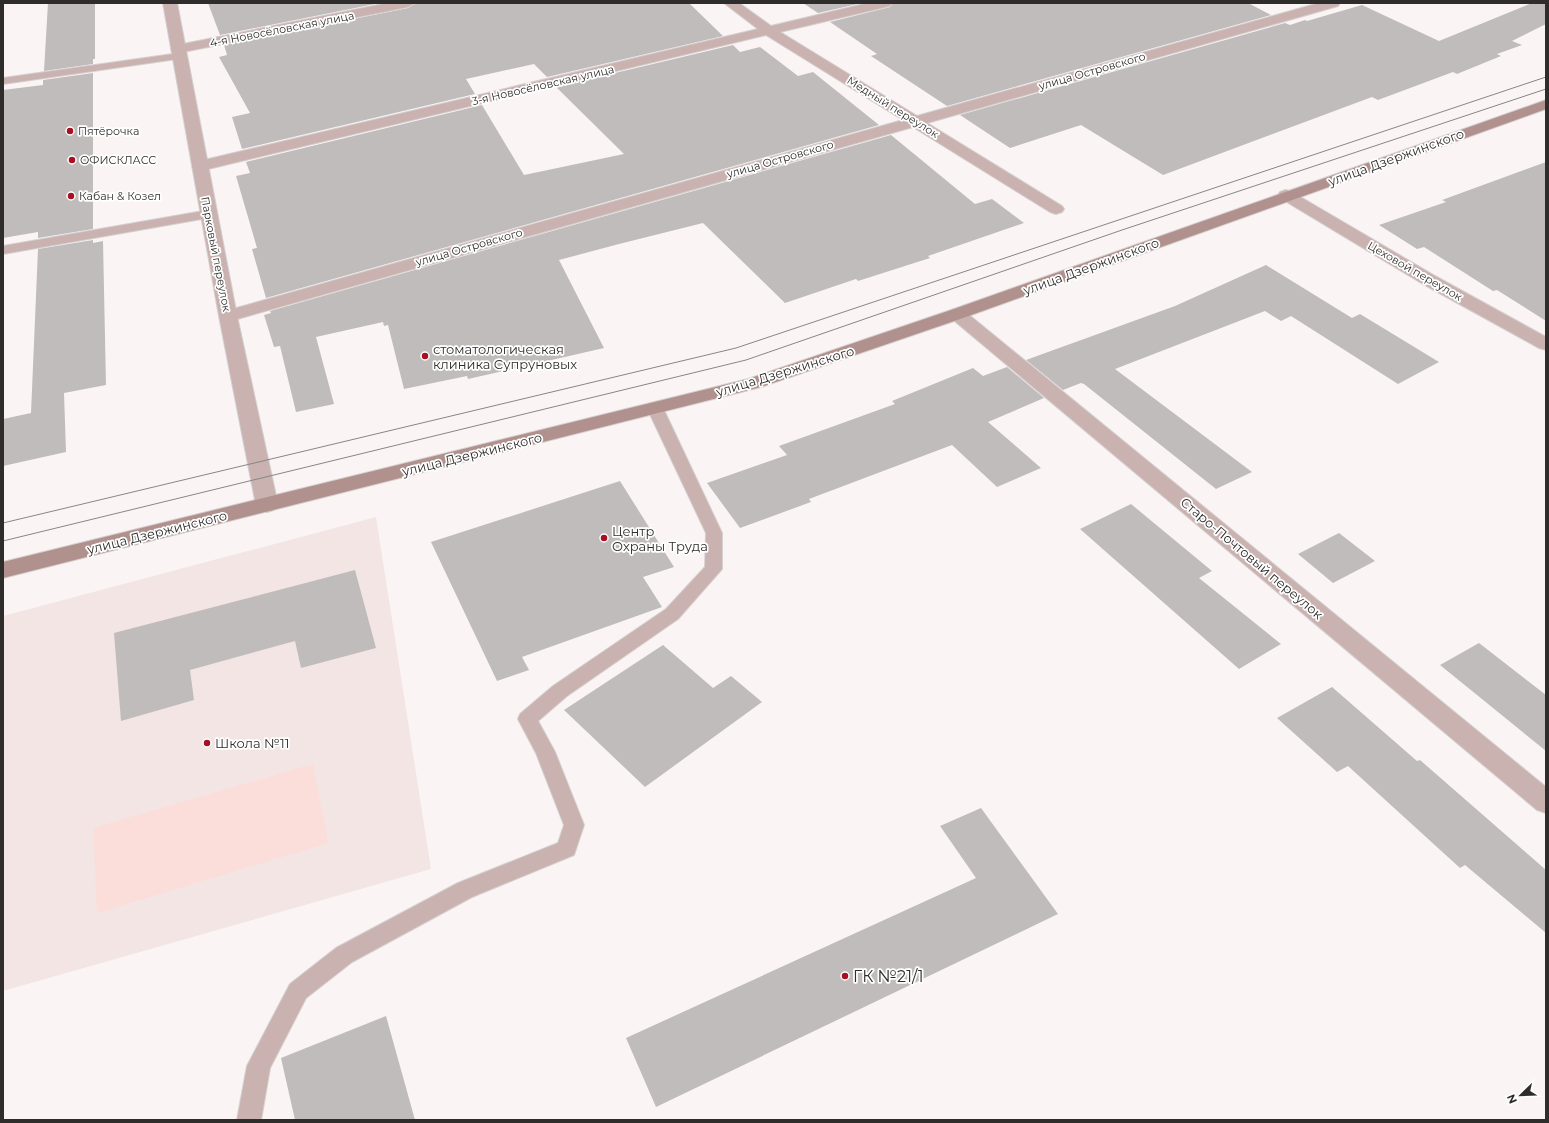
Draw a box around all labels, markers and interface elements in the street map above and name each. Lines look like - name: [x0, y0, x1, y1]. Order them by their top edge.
- street label: 4-я Новосёловская улица: [209, 8, 355, 50]
- street label: улица Островского: [1036, 49, 1147, 93]
- street label: 3-я Новосёловская улица: [470, 62, 616, 108]
- street label: Медный переулок: [845, 73, 942, 141]
- place label: Пятёрочка: [78, 124, 139, 138]
- street label: улица Дзержинского: [1325, 125, 1466, 189]
- marker: Пятёрочка: [65, 126, 75, 136]
- street label: улица Островского: [724, 137, 835, 181]
- place label: ОФИСКЛАСС: [80, 153, 156, 167]
- marker: ОФИСКЛАСС: [67, 155, 77, 165]
- place label: Кабан & Козел: [79, 189, 161, 203]
- marker: Кабан & Козел: [66, 191, 76, 201]
- street label: Парковый переулок: [198, 195, 234, 313]
- street label: улица Островского: [413, 225, 524, 269]
- street label: улица Дзержинского: [1020, 234, 1161, 298]
- street label: Цеховой переулок: [1365, 238, 1465, 304]
- place label: стоматологическая клиника Супруновых: [433, 341, 577, 372]
- street label: улица Дзержинского: [713, 342, 856, 400]
- marker: стоматологическая клиника Супруновых: [420, 351, 430, 361]
- street label: улица Дзержинского: [399, 429, 544, 479]
- street label: Старо-Почтовый переулок: [1178, 494, 1327, 623]
- street label: улица Дзержинского: [84, 507, 229, 557]
- place label: Центр Охраны Труда: [612, 523, 708, 554]
- marker: Центр Охраны Труда: [599, 533, 609, 543]
- place label: Школа №11: [215, 735, 289, 751]
- marker: Школа №11: [202, 738, 212, 748]
- place label: ГК №21/1: [853, 967, 924, 986]
- marker: ГК №21/1: [840, 971, 850, 981]
- north arrow: [1501, 1075, 1541, 1115]
- text: N: [1504, 1092, 1520, 1106]

